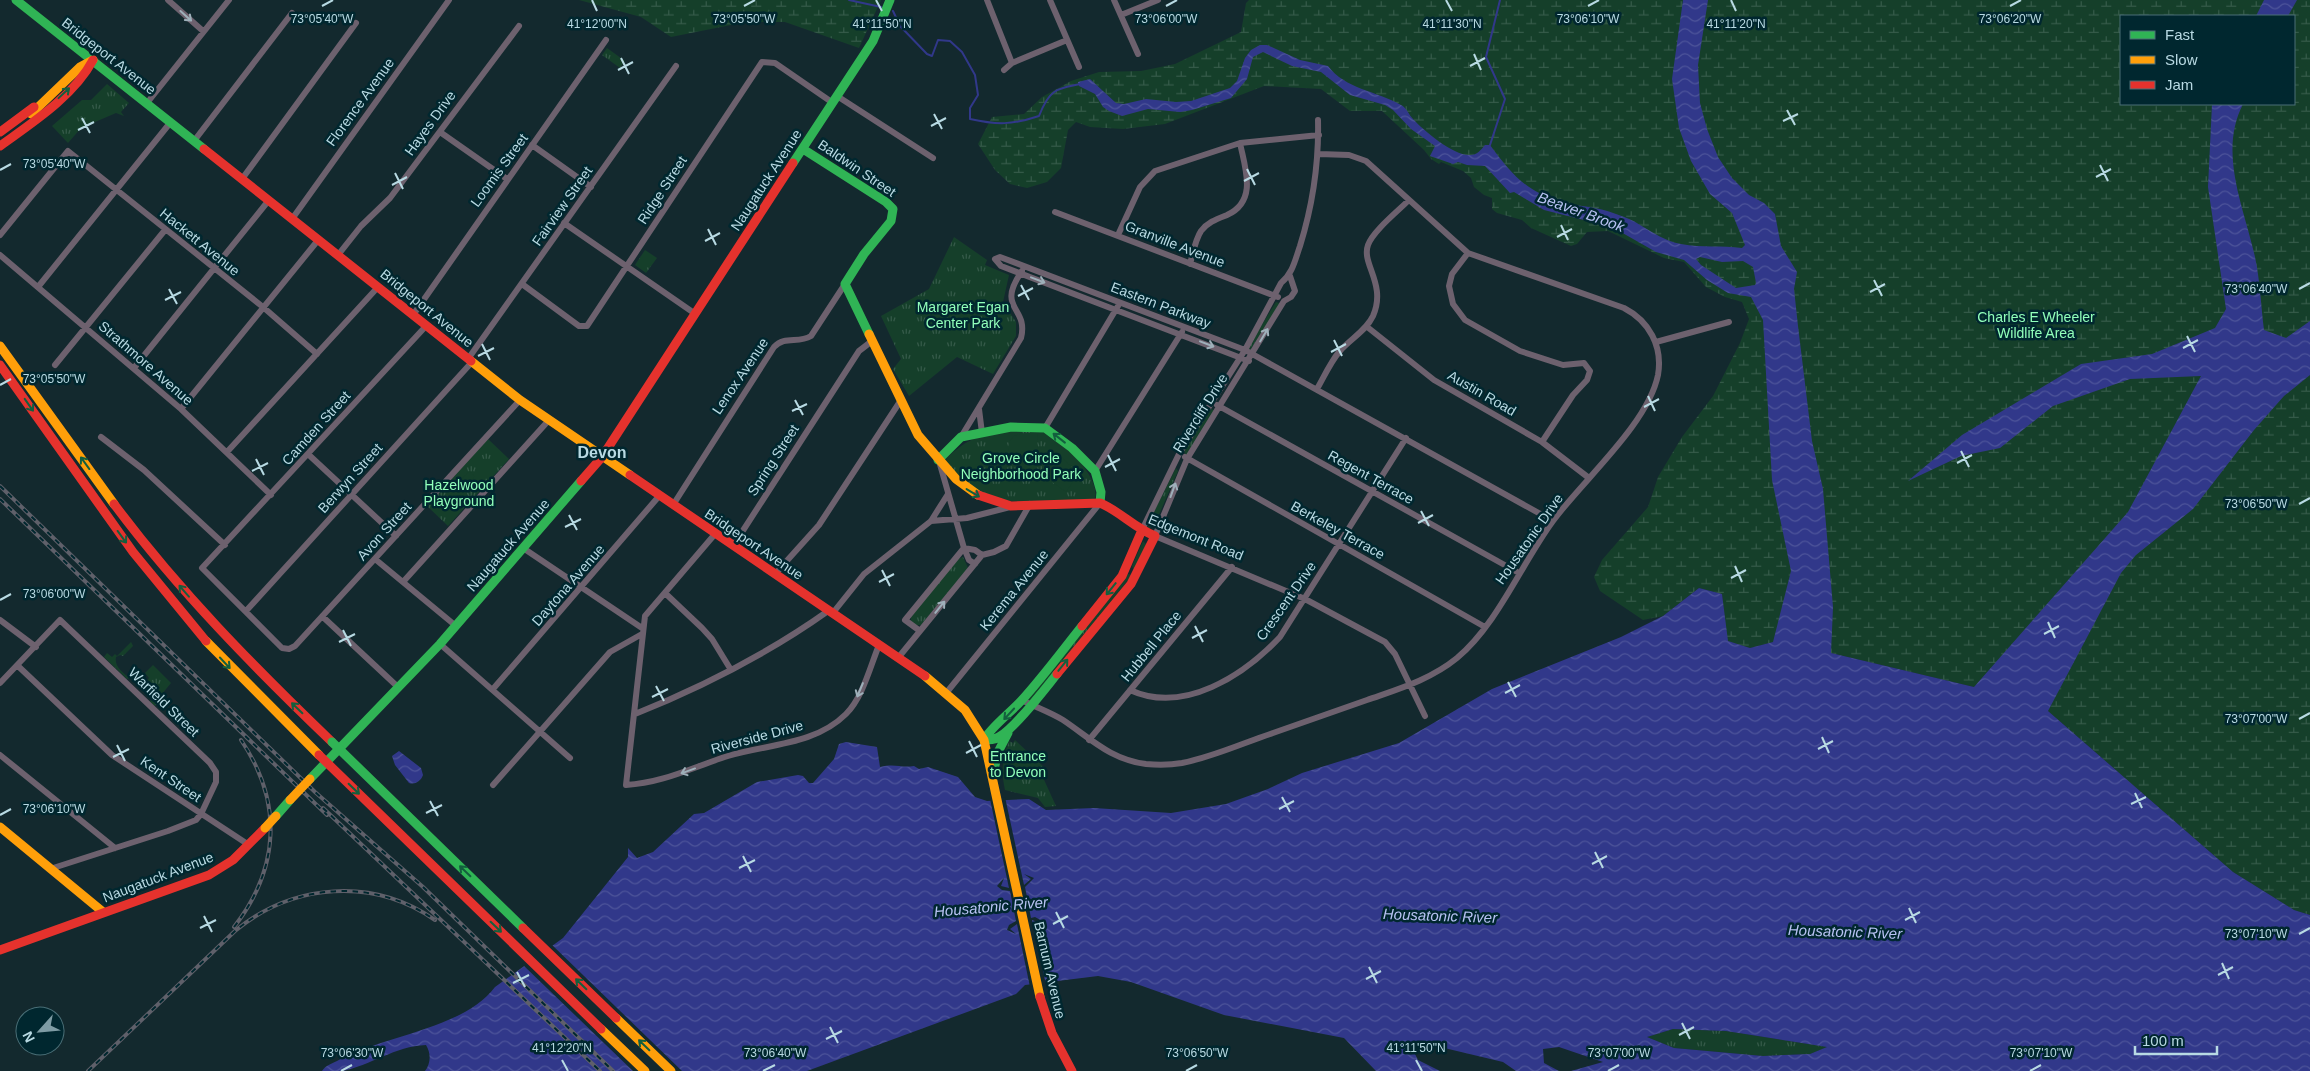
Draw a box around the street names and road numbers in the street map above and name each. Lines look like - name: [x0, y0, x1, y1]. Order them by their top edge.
- street label: Bridgeport Avenue: [59, 14, 159, 98]
- street label: Florence Avenue: [323, 55, 397, 149]
- street label: Hayes Drive: [401, 87, 459, 159]
- street label: Naugatuck Avenue: [727, 126, 805, 234]
- street label: Loomis Street: [467, 130, 531, 210]
- street label: Baldwin Street: [815, 136, 899, 200]
- street label: Ridge Street: [634, 153, 690, 227]
- street label: Fairview Street: [529, 163, 595, 249]
- street label: Hackett Avenue: [157, 205, 243, 279]
- street label: Granville Avenue: [1123, 218, 1227, 270]
- street label: Bridgeport Avenue: [377, 266, 477, 351]
- street label: Eastern Parkway: [1109, 279, 1213, 331]
- street label: Strathmore Avenue: [96, 318, 197, 408]
- street label: Lenox Avenue: [709, 335, 771, 417]
- street label: Austin Road: [1445, 367, 1519, 419]
- street label: Rivercliff Drive: [1169, 370, 1231, 455]
- street label: Camden Street: [279, 388, 354, 468]
- street label: Spring Street: [744, 421, 802, 499]
- street label: Berwyn Street: [315, 440, 385, 516]
- street label: Regent Terrace: [1325, 447, 1417, 507]
- street label: Housatonic Drive: [1492, 491, 1566, 587]
- street label: Naugatuck Avenue: [463, 495, 553, 595]
- street label: Avon Street: [354, 498, 414, 563]
- street label: Berkeley Terrace: [1288, 498, 1388, 562]
- street label: Bridgeport Avenue: [702, 505, 806, 583]
- street label: Edgemont Road: [1146, 511, 1246, 563]
- street label: Daytona Avenue: [528, 541, 608, 629]
- street label: Kerema Avenue: [977, 546, 1052, 634]
- street label: Crescent Drive: [1253, 558, 1319, 644]
- street label: Hubbell Place: [1118, 607, 1185, 685]
- street label: Warfield Street: [125, 664, 203, 740]
- street label: Riverside Drive: [709, 717, 805, 757]
- street label: Kent Street: [137, 753, 205, 805]
- street label: Naugatuck Avenue: [100, 848, 216, 905]
- street label: Barnum Avenue: [1031, 920, 1069, 1020]

